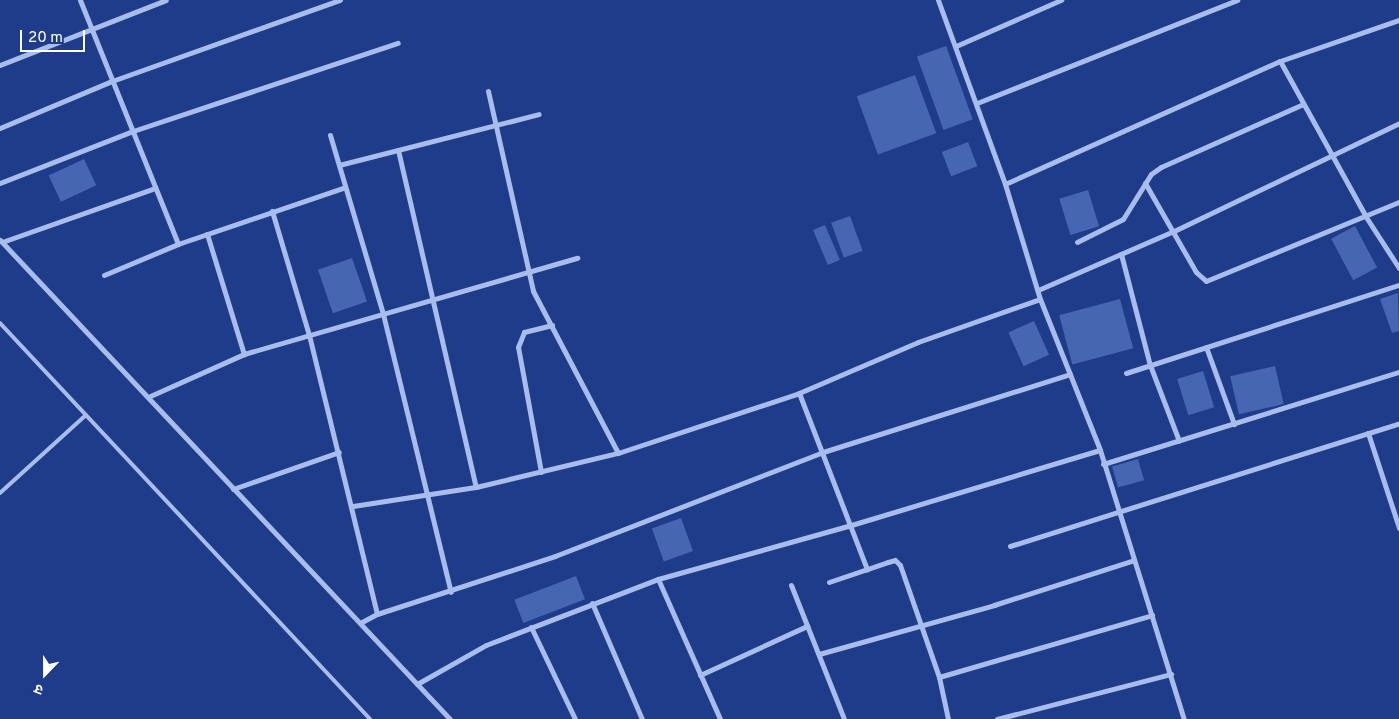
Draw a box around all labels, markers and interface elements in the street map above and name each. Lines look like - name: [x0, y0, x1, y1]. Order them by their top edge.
- scale bar: [22, 20, 88, 52]
- text: 20 m: [28, 29, 63, 48]
- north arrow: [20, 649, 70, 699]
- text: उ: [32, 679, 46, 698]

